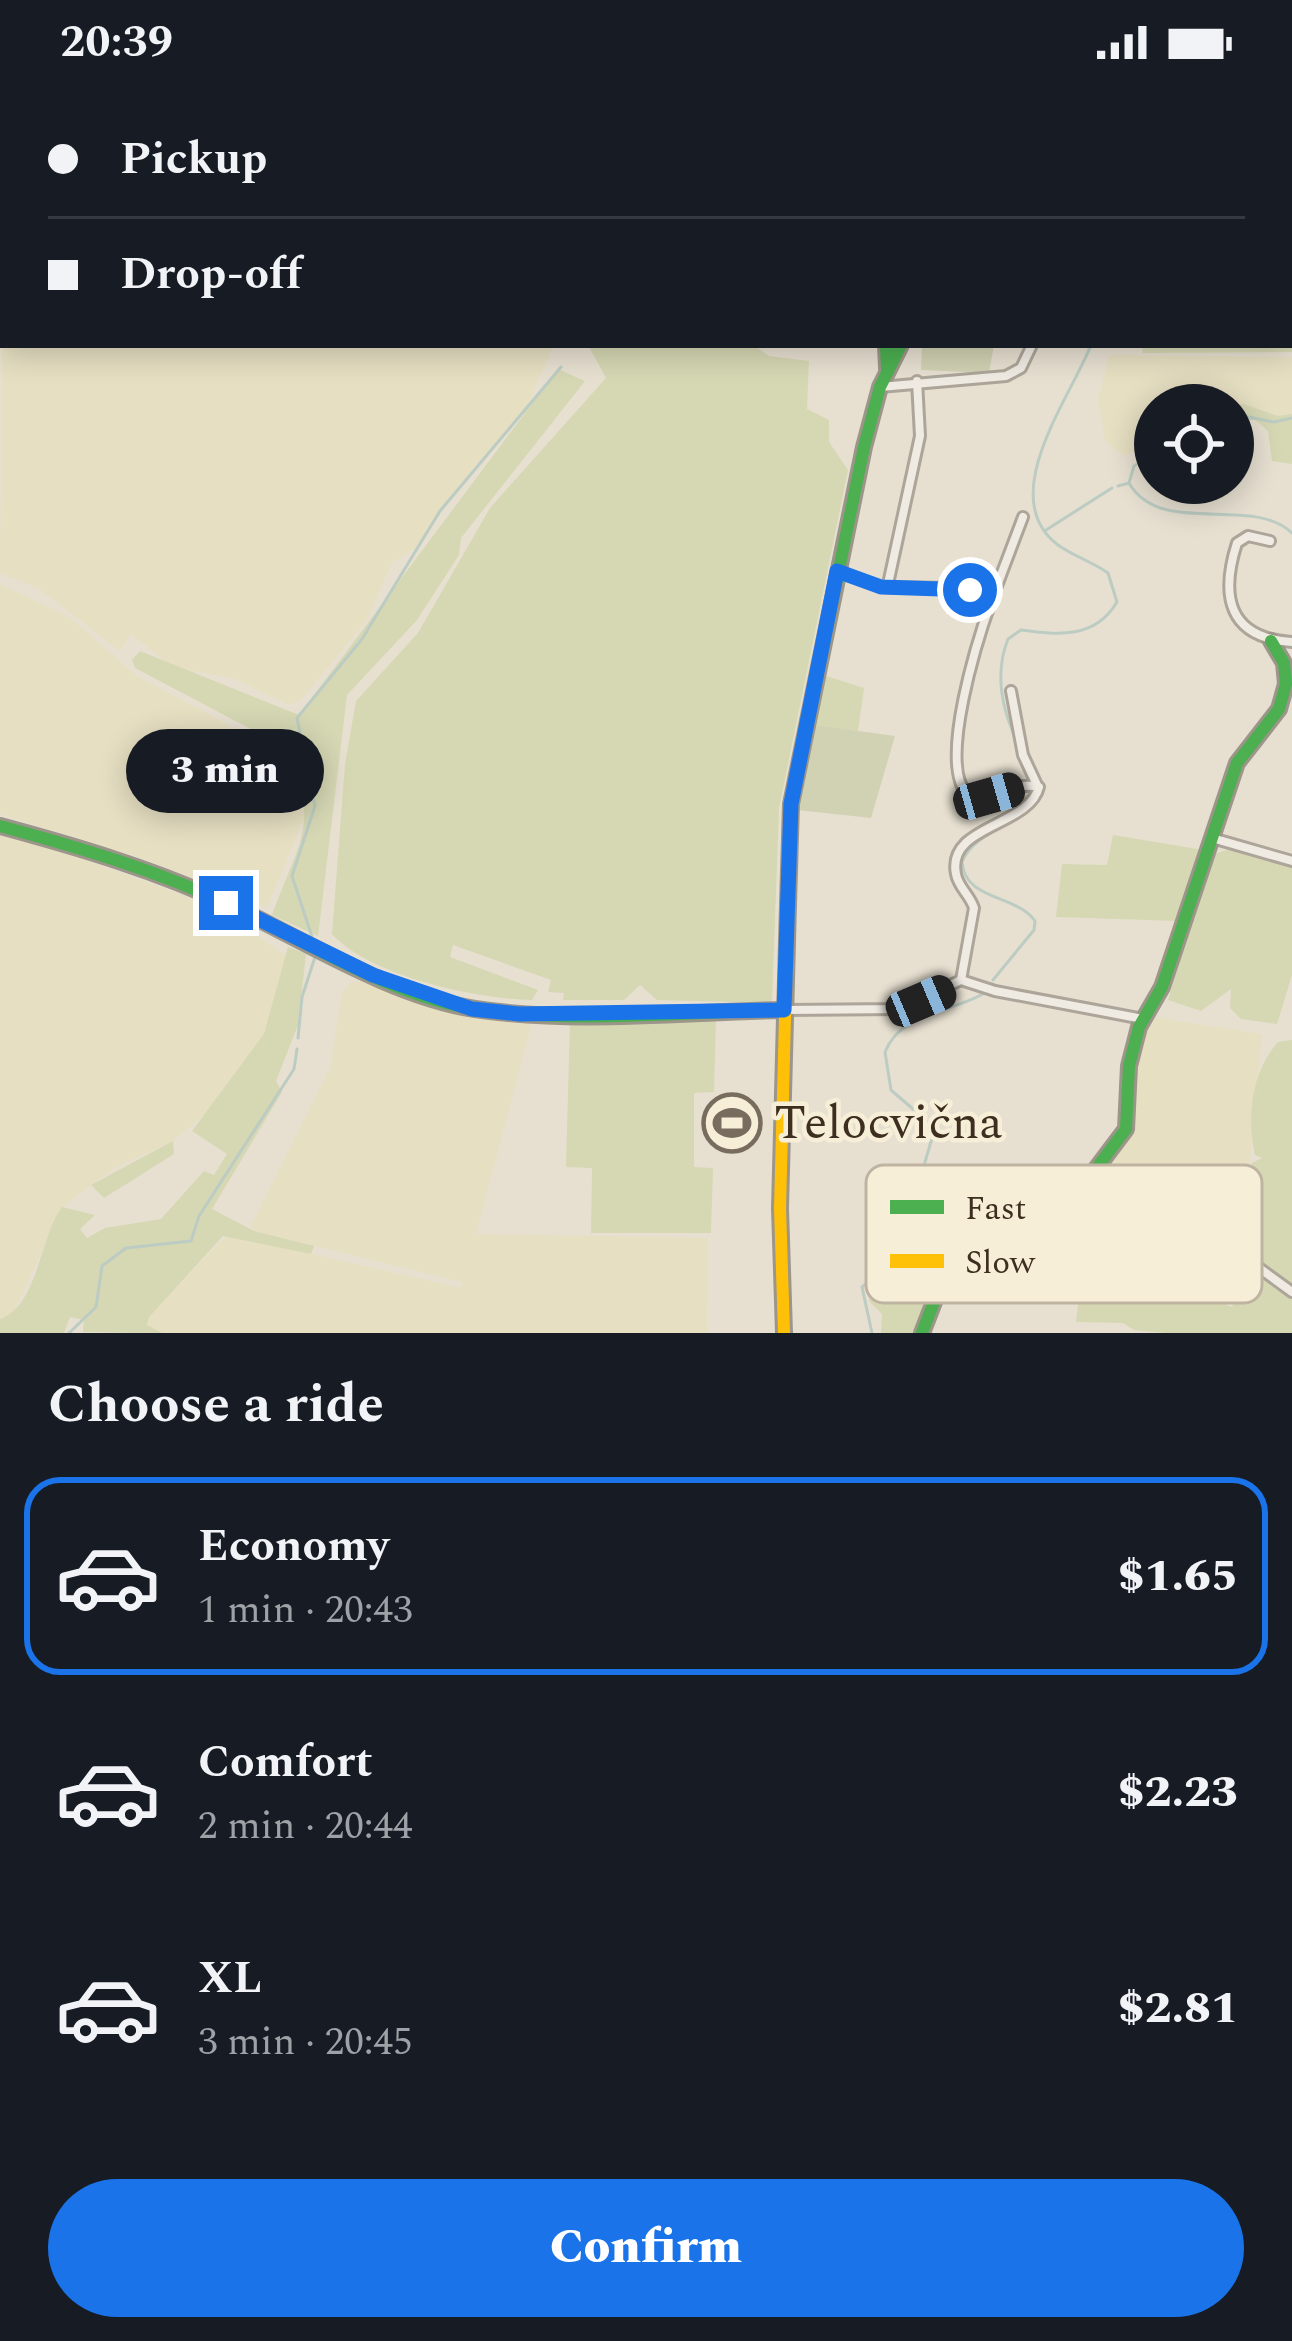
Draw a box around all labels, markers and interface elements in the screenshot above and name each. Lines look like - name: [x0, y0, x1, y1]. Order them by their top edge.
- text: 20:39: [60, 8, 173, 77]
- text: Pickup: [120, 125, 267, 194]
- text: Drop-off: [120, 240, 302, 309]
- map controls: [1134, 384, 1254, 504]
- button: locate: [1134, 384, 1254, 504]
- route start: [943, 563, 997, 617]
- callout: 3 min: [127, 729, 325, 813]
- text: 3 min: [171, 741, 279, 800]
- car: [949, 769, 1029, 823]
- route end: [199, 876, 253, 930]
- car: [881, 970, 961, 1032]
- place label: Telocvična: [774, 1087, 1003, 1160]
- sports icon: Telocvična: [701, 1092, 763, 1154]
- legend: [866, 1165, 1262, 1303]
- text: Fast: [965, 1184, 1026, 1234]
- text: Slow: [965, 1238, 1036, 1288]
- text: Choose a ride: [48, 1364, 384, 1446]
- text: Economy: [198, 1512, 389, 1581]
- icon: car: [54, 1522, 162, 1630]
- text: $1.65: [1117, 1542, 1238, 1611]
- text: 1 min · 20:43: [198, 1581, 413, 1640]
- text: Comfort: [198, 1728, 373, 1797]
- icon: car: [54, 1738, 162, 1846]
- text: $2.23: [1117, 1758, 1238, 1827]
- text: 2 min · 20:44: [198, 1797, 413, 1856]
- text: XL: [198, 1944, 262, 2013]
- icon: car: [54, 1954, 162, 2062]
- text: $2.81: [1117, 1974, 1238, 2043]
- text: 3 min · 20:45: [198, 2013, 413, 2072]
- button: Confirm: [48, 2179, 1244, 2317]

